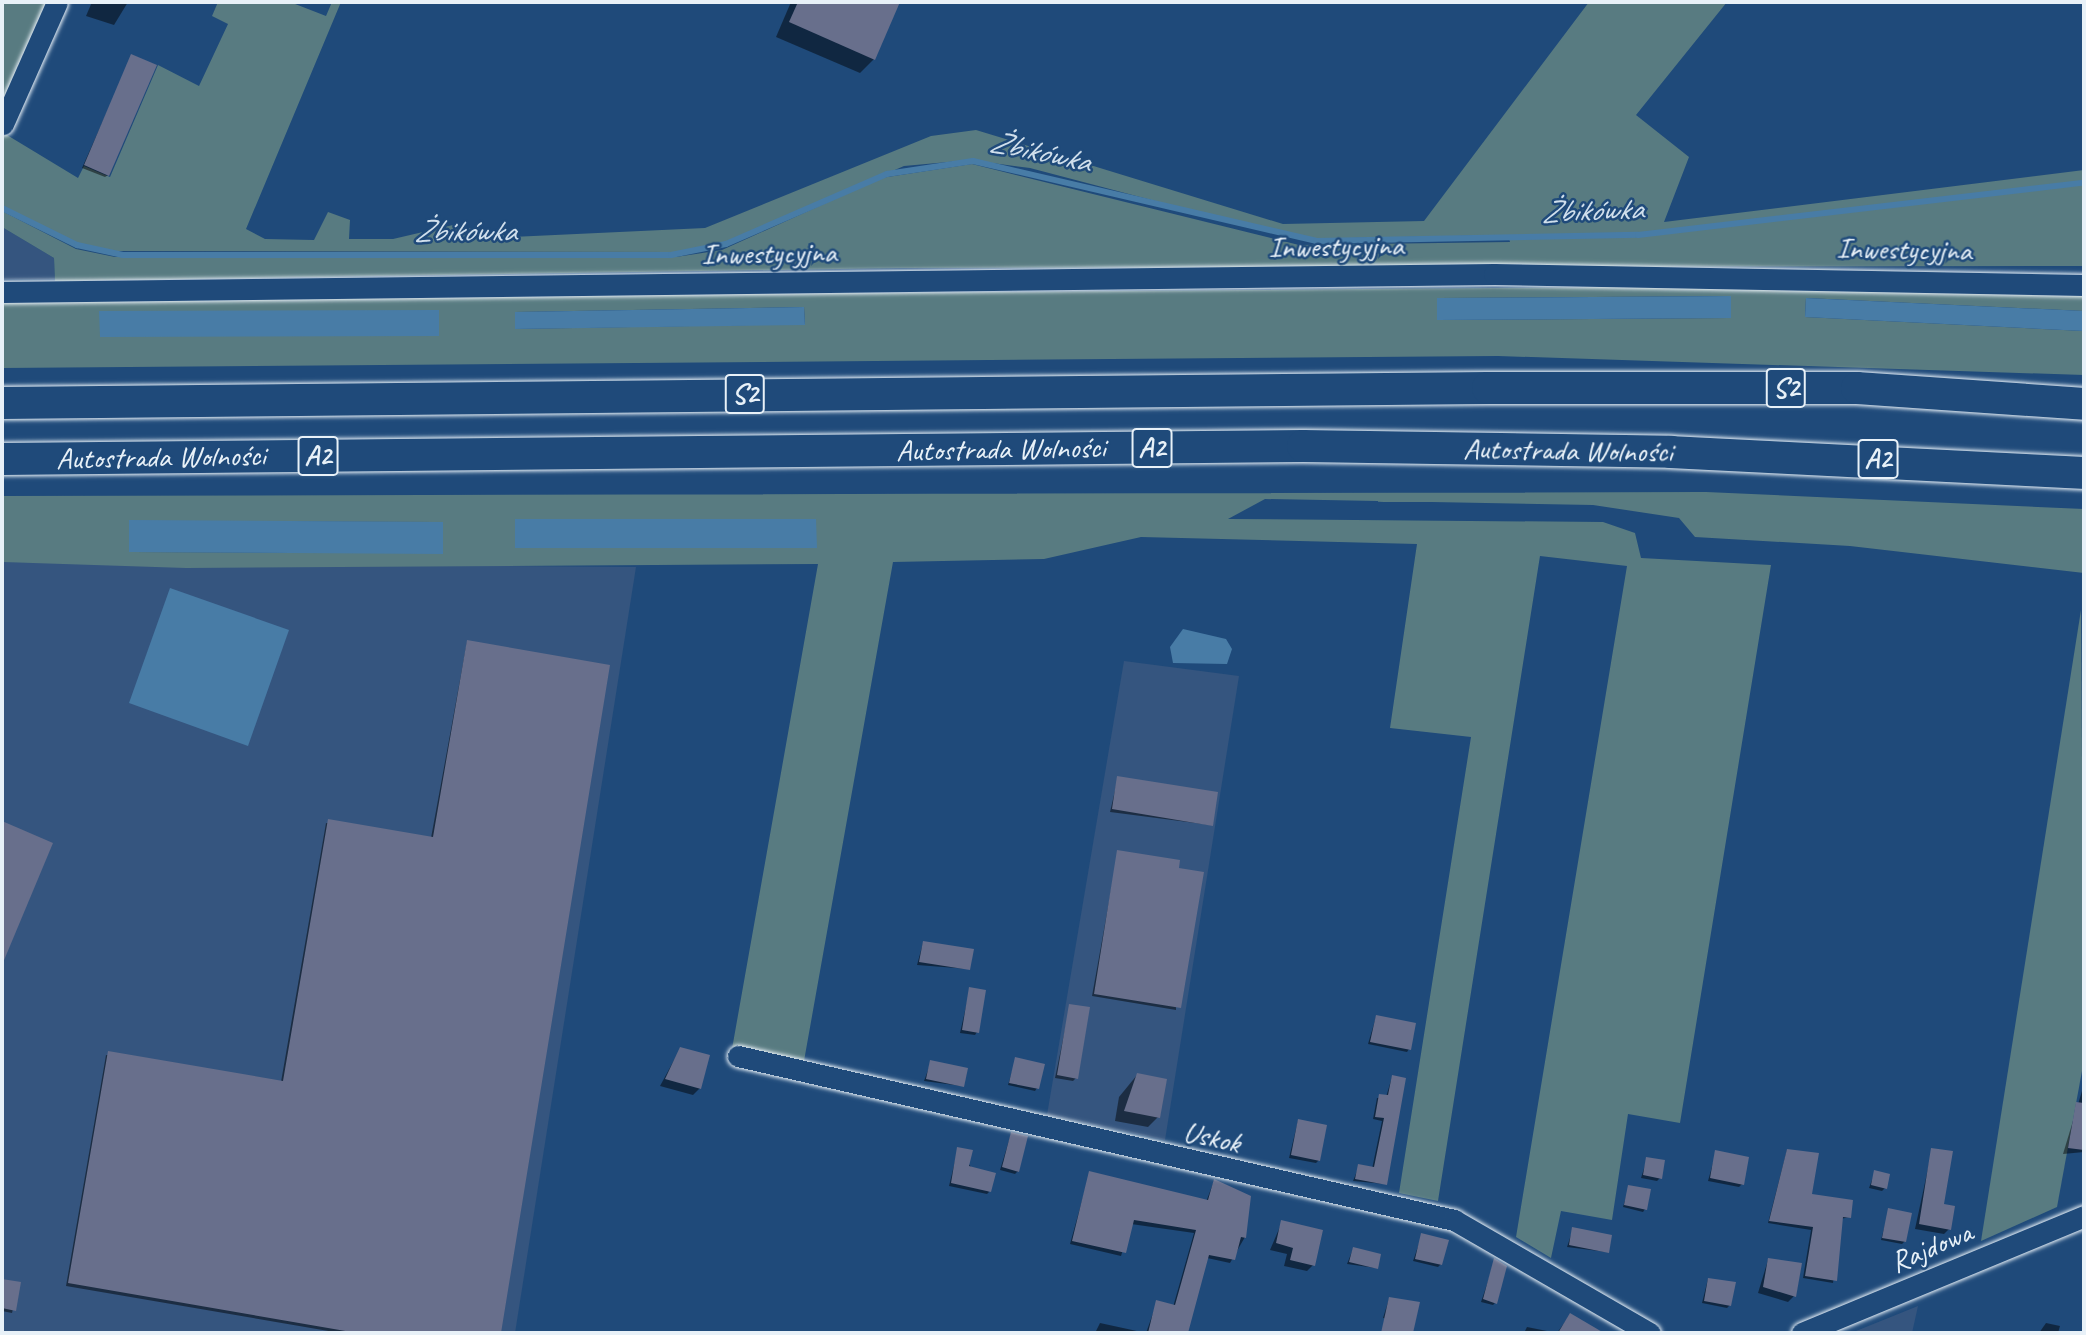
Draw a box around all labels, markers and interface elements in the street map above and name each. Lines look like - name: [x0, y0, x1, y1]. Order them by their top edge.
- water label: Żbikówka: [986, 123, 1094, 181]
- water label: Żbikówka: [1540, 190, 1644, 232]
- water label: Żbikówka: [414, 212, 516, 250]
- street label: Inwestycyjna: [1268, 227, 1404, 265]
- street label: Inwestycyjna: [1836, 230, 1972, 268]
- street label: Inwestycyjna: [701, 234, 837, 272]
- road number: S2: [1765, 364, 1807, 412]
- road number: S2: [724, 370, 766, 418]
- road number: A2: [1131, 424, 1173, 472]
- street label: Autostrada Wolności: [896, 429, 1106, 469]
- street label: Autostrada Wolności: [1463, 430, 1673, 470]
- road number: A2: [297, 432, 339, 480]
- road number: A2: [1857, 434, 1899, 484]
- street label: Autostrada Wolności: [56, 437, 266, 477]
- street label: Uskok: [1180, 1113, 1244, 1161]
- street label: Rajdowa: [1885, 1214, 1977, 1280]

